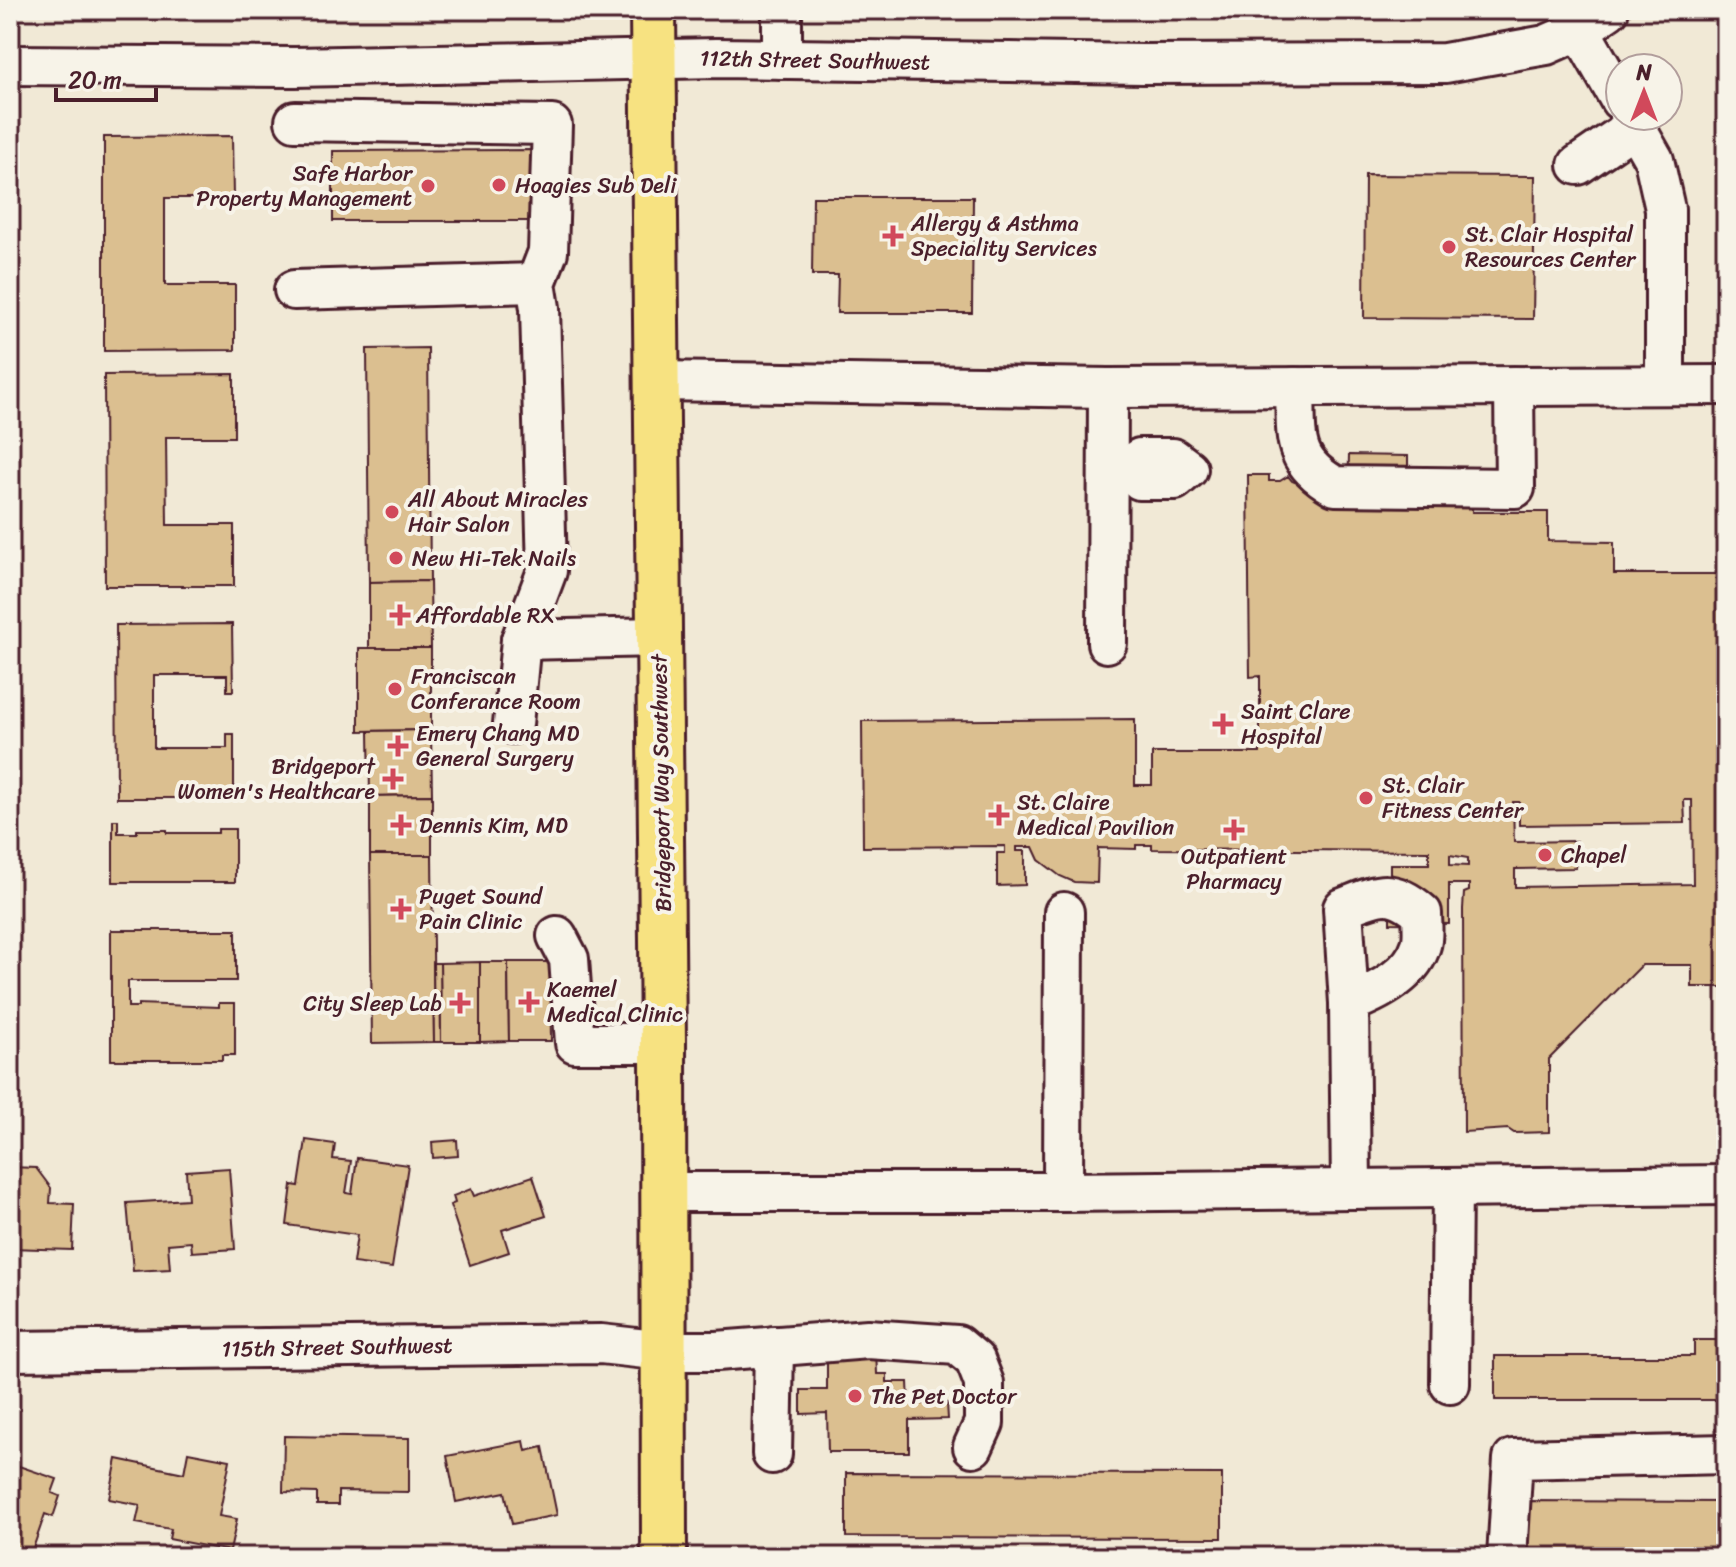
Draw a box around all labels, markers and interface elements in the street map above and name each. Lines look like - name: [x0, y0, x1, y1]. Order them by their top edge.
- street label: 112th Street Southwest: [700, 38, 931, 82]
- scale bar: [56, 52, 156, 102]
- north arrow: [1604, 52, 1684, 132]
- text: N: [1635, 53, 1652, 92]
- text: 20 m: [68, 59, 122, 101]
- place label: Safe Harbor Property Management: [196, 154, 414, 218]
- place label: Hoagies Sub Deli: [515, 166, 677, 205]
- marker: Hoagies Sub Deli: [490, 176, 508, 194]
- marker: Safe Harbor Property Management: [419, 177, 437, 195]
- place label: Allergy & Asthma Speciality Services: [910, 204, 1097, 268]
- place label: St. Clair Hospital Resources Center: [1465, 215, 1637, 279]
- marker: Allergy & Asthma Speciality Services: [882, 225, 904, 247]
- marker: St. Clair Hospital Resources Center: [1440, 238, 1458, 256]
- place label: All About Miracles Hair Salon: [407, 480, 589, 544]
- marker: All About Miracles Hair Salon: [383, 503, 401, 521]
- place label: New Hi-Tek Nails: [412, 539, 576, 578]
- marker: New Hi-Tek Nails: [387, 549, 405, 567]
- place label: Affordable RX: [415, 596, 555, 635]
- marker: Affordable RX: [391, 606, 409, 624]
- street label: Bridgeport Way Southwest: [639, 653, 683, 912]
- place label: Franciscan Conferance Room: [411, 657, 581, 721]
- marker: Franciscan Conferance Room: [386, 680, 404, 698]
- place label: Saint Clare Hospital: [1241, 692, 1351, 756]
- marker: Saint Clare Hospital: [1212, 713, 1234, 735]
- place label: Emery Chang MD General Surgery: [416, 714, 579, 778]
- marker: Emery Chang MD General Surgery: [387, 735, 409, 757]
- place label: Bridgeport Women's Healthcare: [178, 747, 376, 811]
- place label: St. Clair Fitness Center: [1382, 766, 1525, 830]
- marker: Bridgeport Women's Healthcare: [382, 768, 404, 790]
- place label: St. Claire Medical Pavilion: [1017, 783, 1174, 847]
- marker: St. Clair Fitness Center: [1357, 789, 1375, 807]
- marker: St. Claire Medical Pavilion: [988, 804, 1010, 826]
- place label: Dennis Kim, MD: [419, 806, 568, 845]
- marker: Dennis Kim, MD: [390, 814, 412, 836]
- marker: Outpatient Pharmacy: [1225, 821, 1243, 839]
- place label: Chapel: [1561, 836, 1627, 875]
- place label: Outpatient Pharmacy: [1181, 837, 1287, 901]
- marker: Chapel: [1536, 846, 1554, 864]
- place label: Puget Sound Pain Clinic: [419, 877, 543, 941]
- marker: Puget Sound Pain Clinic: [390, 898, 412, 920]
- place label: Kaemel Medical Clinic: [547, 970, 683, 1034]
- place label: City Sleep Lab: [303, 984, 442, 1023]
- marker: Kaemel Medical Clinic: [518, 991, 540, 1013]
- marker: City Sleep Lab: [449, 992, 471, 1014]
- street label: 115th Street Southwest: [221, 1325, 453, 1369]
- place label: The Pet Doctor: [871, 1377, 1018, 1416]
- marker: The Pet Doctor: [846, 1387, 864, 1405]

